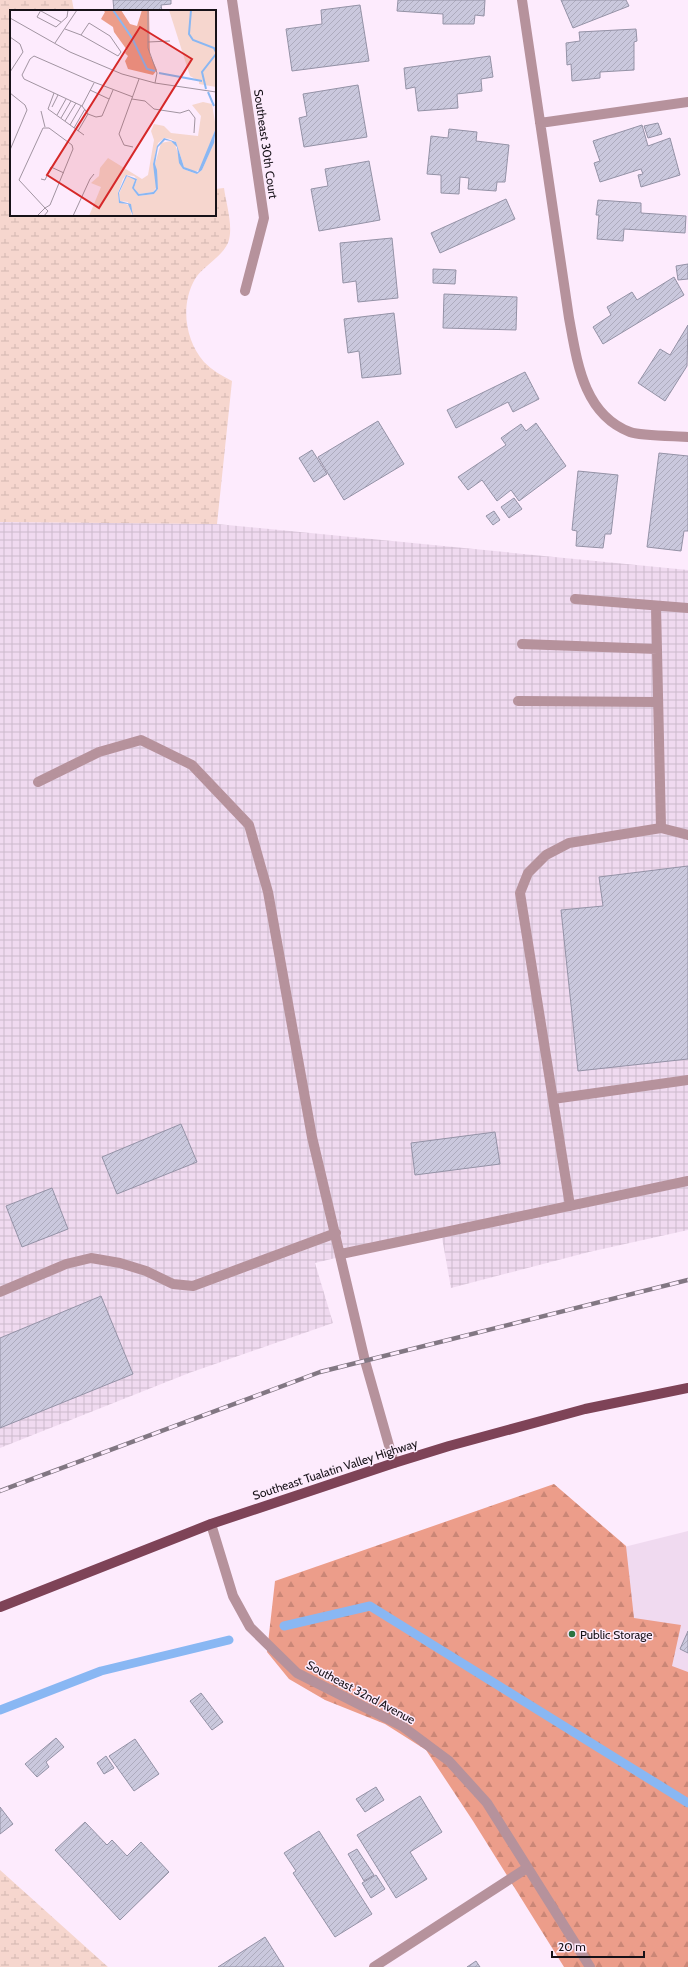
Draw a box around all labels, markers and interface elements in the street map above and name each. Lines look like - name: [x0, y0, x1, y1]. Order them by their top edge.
- inset map: [10, 10, 216, 216]
- street label: Southeast 30th Court: [251, 88, 281, 200]
- street label: Southeast Tualatin Valley Highway: [251, 1435, 419, 1503]
- place label: Public Storage: [580, 1627, 652, 1642]
- marker: Public Storage: [567, 1629, 577, 1639]
- street label: Southeast 32nd Avenue: [304, 1657, 418, 1727]
- scale bar: [552, 1933, 644, 1959]
- text: 20 m: [558, 1939, 586, 1954]

